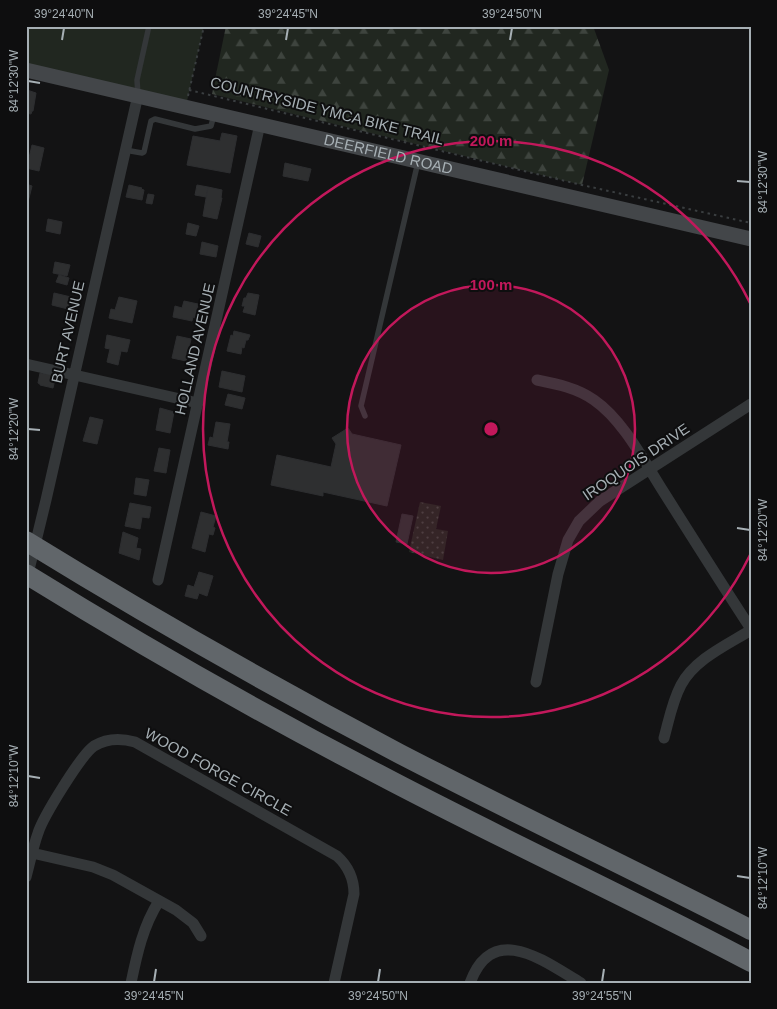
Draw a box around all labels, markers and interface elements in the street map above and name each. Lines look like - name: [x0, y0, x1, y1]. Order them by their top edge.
- text: 39°24'40"N: [34, 7, 94, 21]
- text: 39°24'45"N: [258, 7, 318, 21]
- text: 39°24'50"N: [482, 7, 542, 21]
- text: 84°12'30"W: [7, 49, 21, 112]
- street label: COUNTRYSIDE YMCA BIKE TRAIL: [209, 73, 446, 148]
- street label: DEERFIELD ROAD: [322, 131, 455, 177]
- text: 200 m: [470, 132, 512, 149]
- text: 84°12'30"W: [756, 150, 770, 213]
- text: 100 m: [470, 276, 512, 293]
- street label: BURT AVENUE: [48, 279, 88, 385]
- street label: HOLLAND AVENUE: [171, 281, 218, 416]
- text: 84°12'20"W: [7, 397, 21, 460]
- centre of rings: [482, 420, 500, 438]
- street label: IROQUOIS DRIVE: [579, 420, 692, 504]
- text: 84°12'20"W: [756, 498, 770, 561]
- street label: WOOD FORGE CIRCLE: [142, 724, 295, 819]
- text: 84°12'10"W: [7, 744, 21, 807]
- text: 84°12'10"W: [756, 846, 770, 909]
- text: 39°24'45"N: [124, 989, 184, 1003]
- text: 39°24'50"N: [348, 989, 408, 1003]
- text: 39°24'55"N: [572, 989, 632, 1003]

